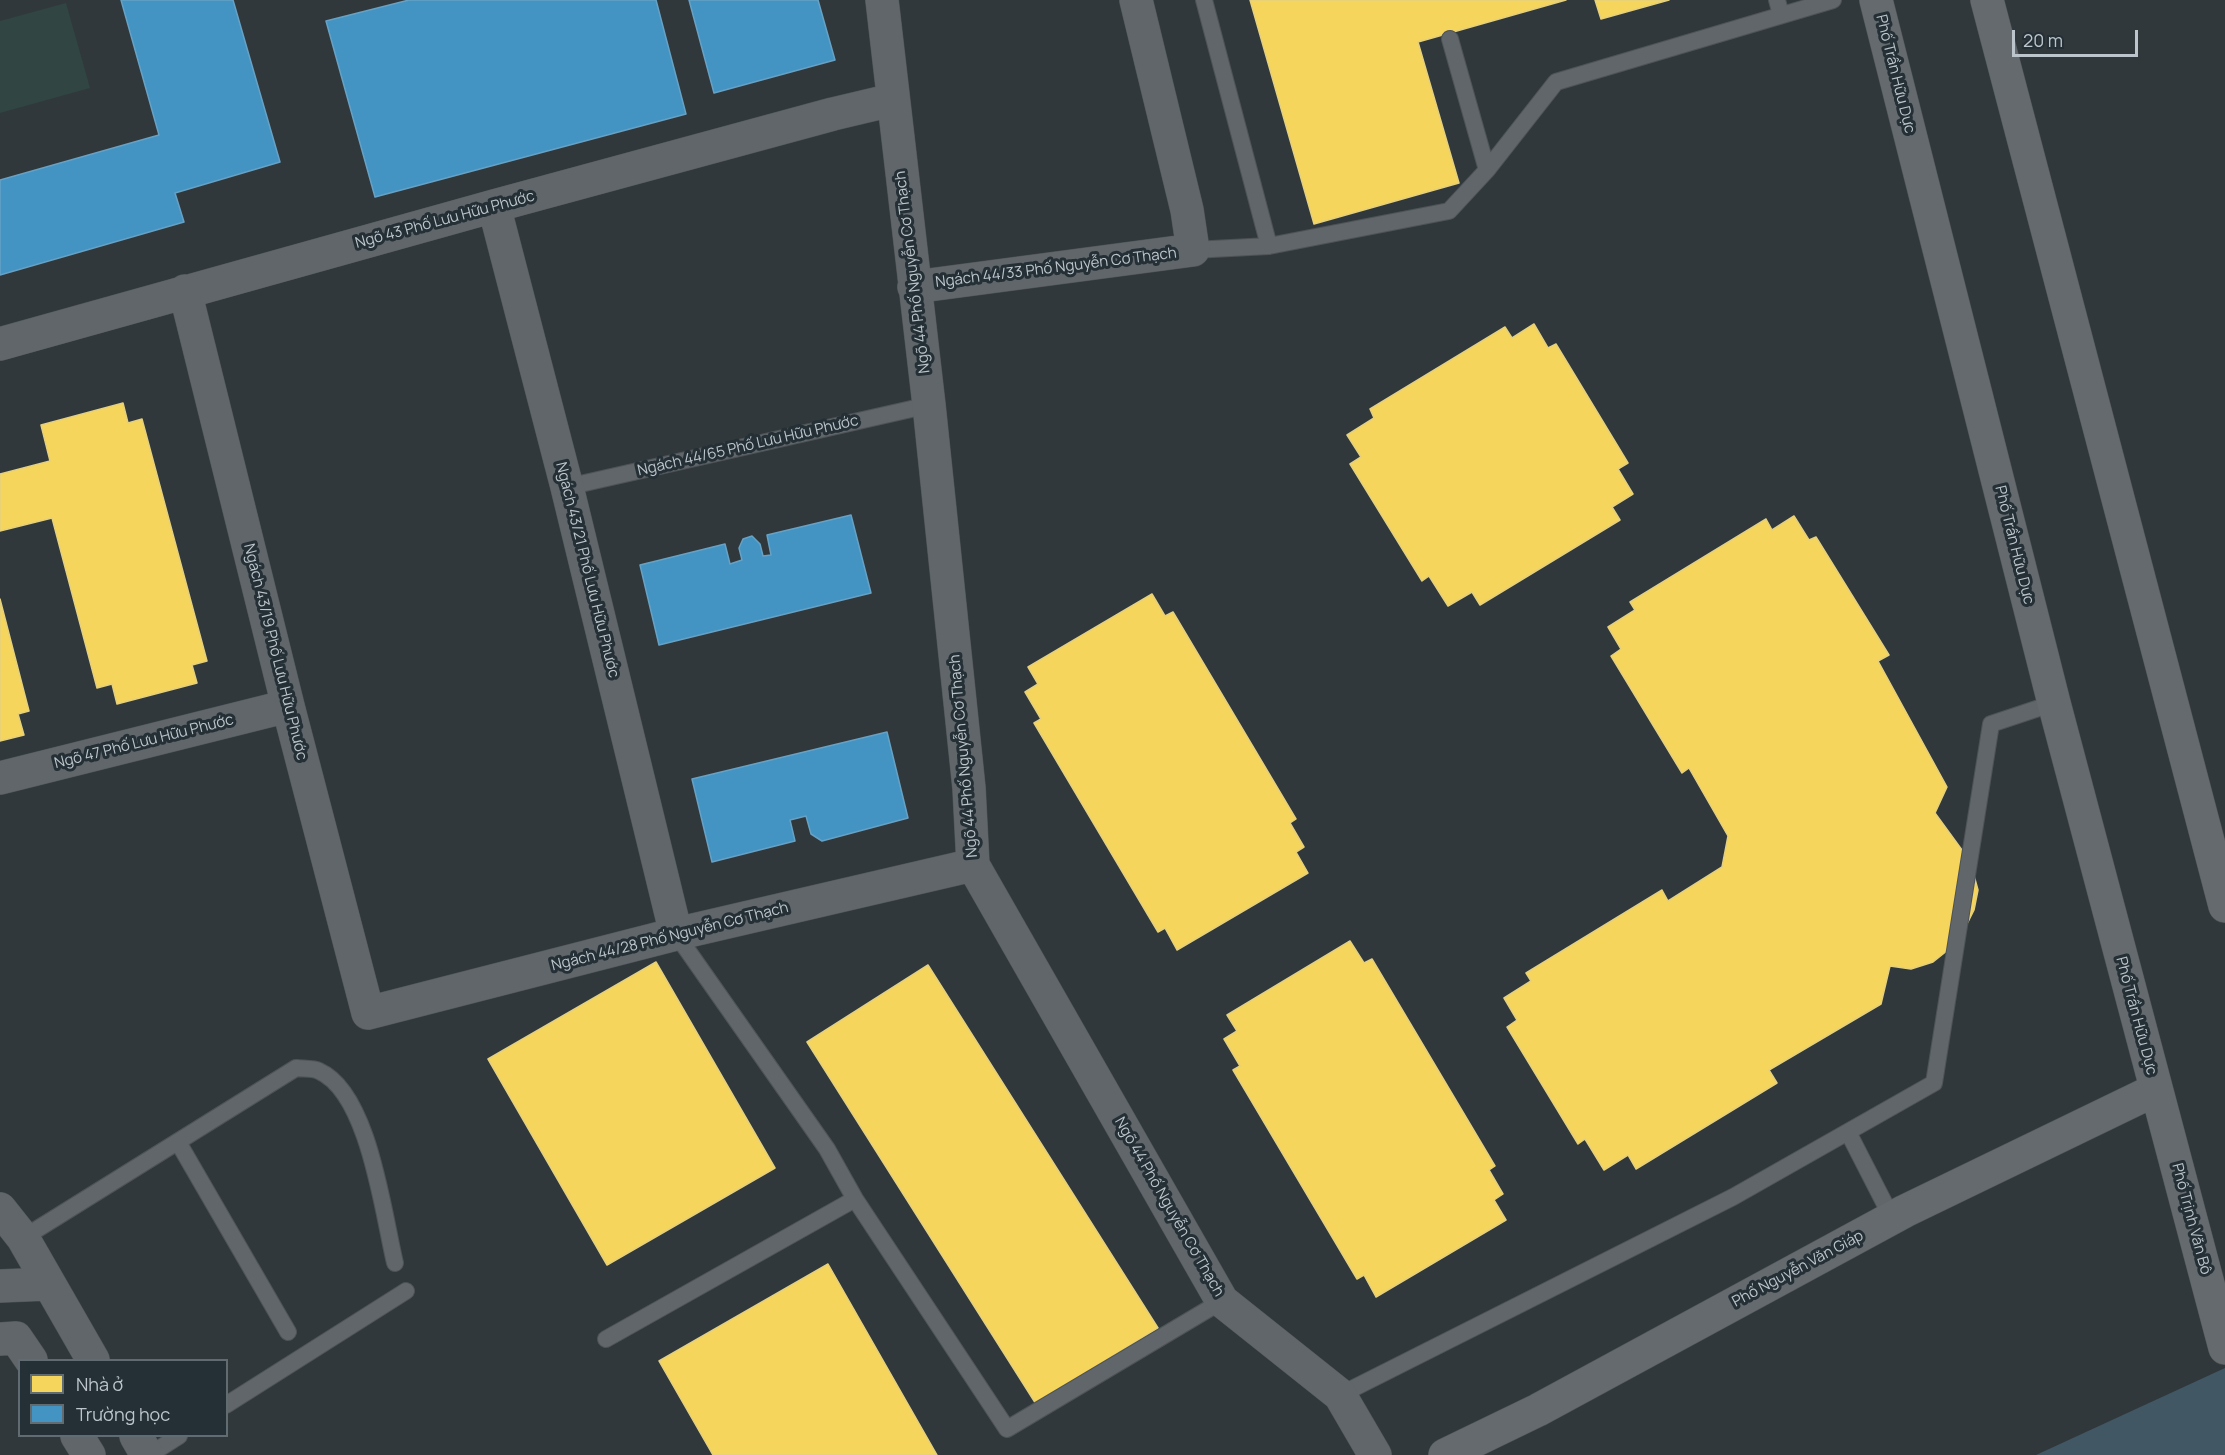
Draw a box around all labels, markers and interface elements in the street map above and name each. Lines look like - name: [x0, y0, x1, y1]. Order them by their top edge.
- street label: Phố Trần Hữu Dực: [1872, 13, 1918, 135]
- scale bar: [2015, 18, 2141, 56]
- text: 20 m: [2023, 28, 2063, 52]
- street label: Ngõ 44 Phố Nguyễn Cơ Thạch: [892, 170, 934, 374]
- street label: Ngõ 43 Phố Lưu Hữu Phước: [353, 187, 537, 253]
- street label: Ngách 44/33 Phố Nguyễn Cơ Thạch: [934, 244, 1178, 292]
- street label: Ngách 44/65 Phố Lưu Hữu Phước: [636, 412, 860, 480]
- street label: Ngách 43/21 Phố Lưu Hữu Phước: [551, 460, 623, 680]
- street label: Phố Trần Hữu Dực: [1991, 484, 2037, 606]
- street label: Ngách 43/19 Phố Lưu Hữu Phước: [239, 542, 311, 762]
- street label: Ngõ 44 Phố Nguyễn Cơ Thạch: [946, 654, 982, 858]
- street label: Ngõ 47 Phố Lưu Hữu Phước: [52, 711, 236, 773]
- street label: Ngách 44/28 Phố Nguyễn Cơ Thạch: [550, 899, 790, 975]
- street label: Phố Trần Hữu Dực: [2112, 955, 2160, 1077]
- street label: Ngõ 44 Phố Nguyễn Cơ Thạch: [1110, 1114, 1228, 1300]
- street label: Phố Trịnh Văn Bô: [2167, 1161, 2215, 1277]
- street label: Phố Nguyễn Văn Giáp: [1729, 1227, 1867, 1311]
- legend: [18, 1359, 228, 1437]
- text: Nhà ở: [76, 1372, 123, 1396]
- text: Trường học: [76, 1402, 170, 1426]

